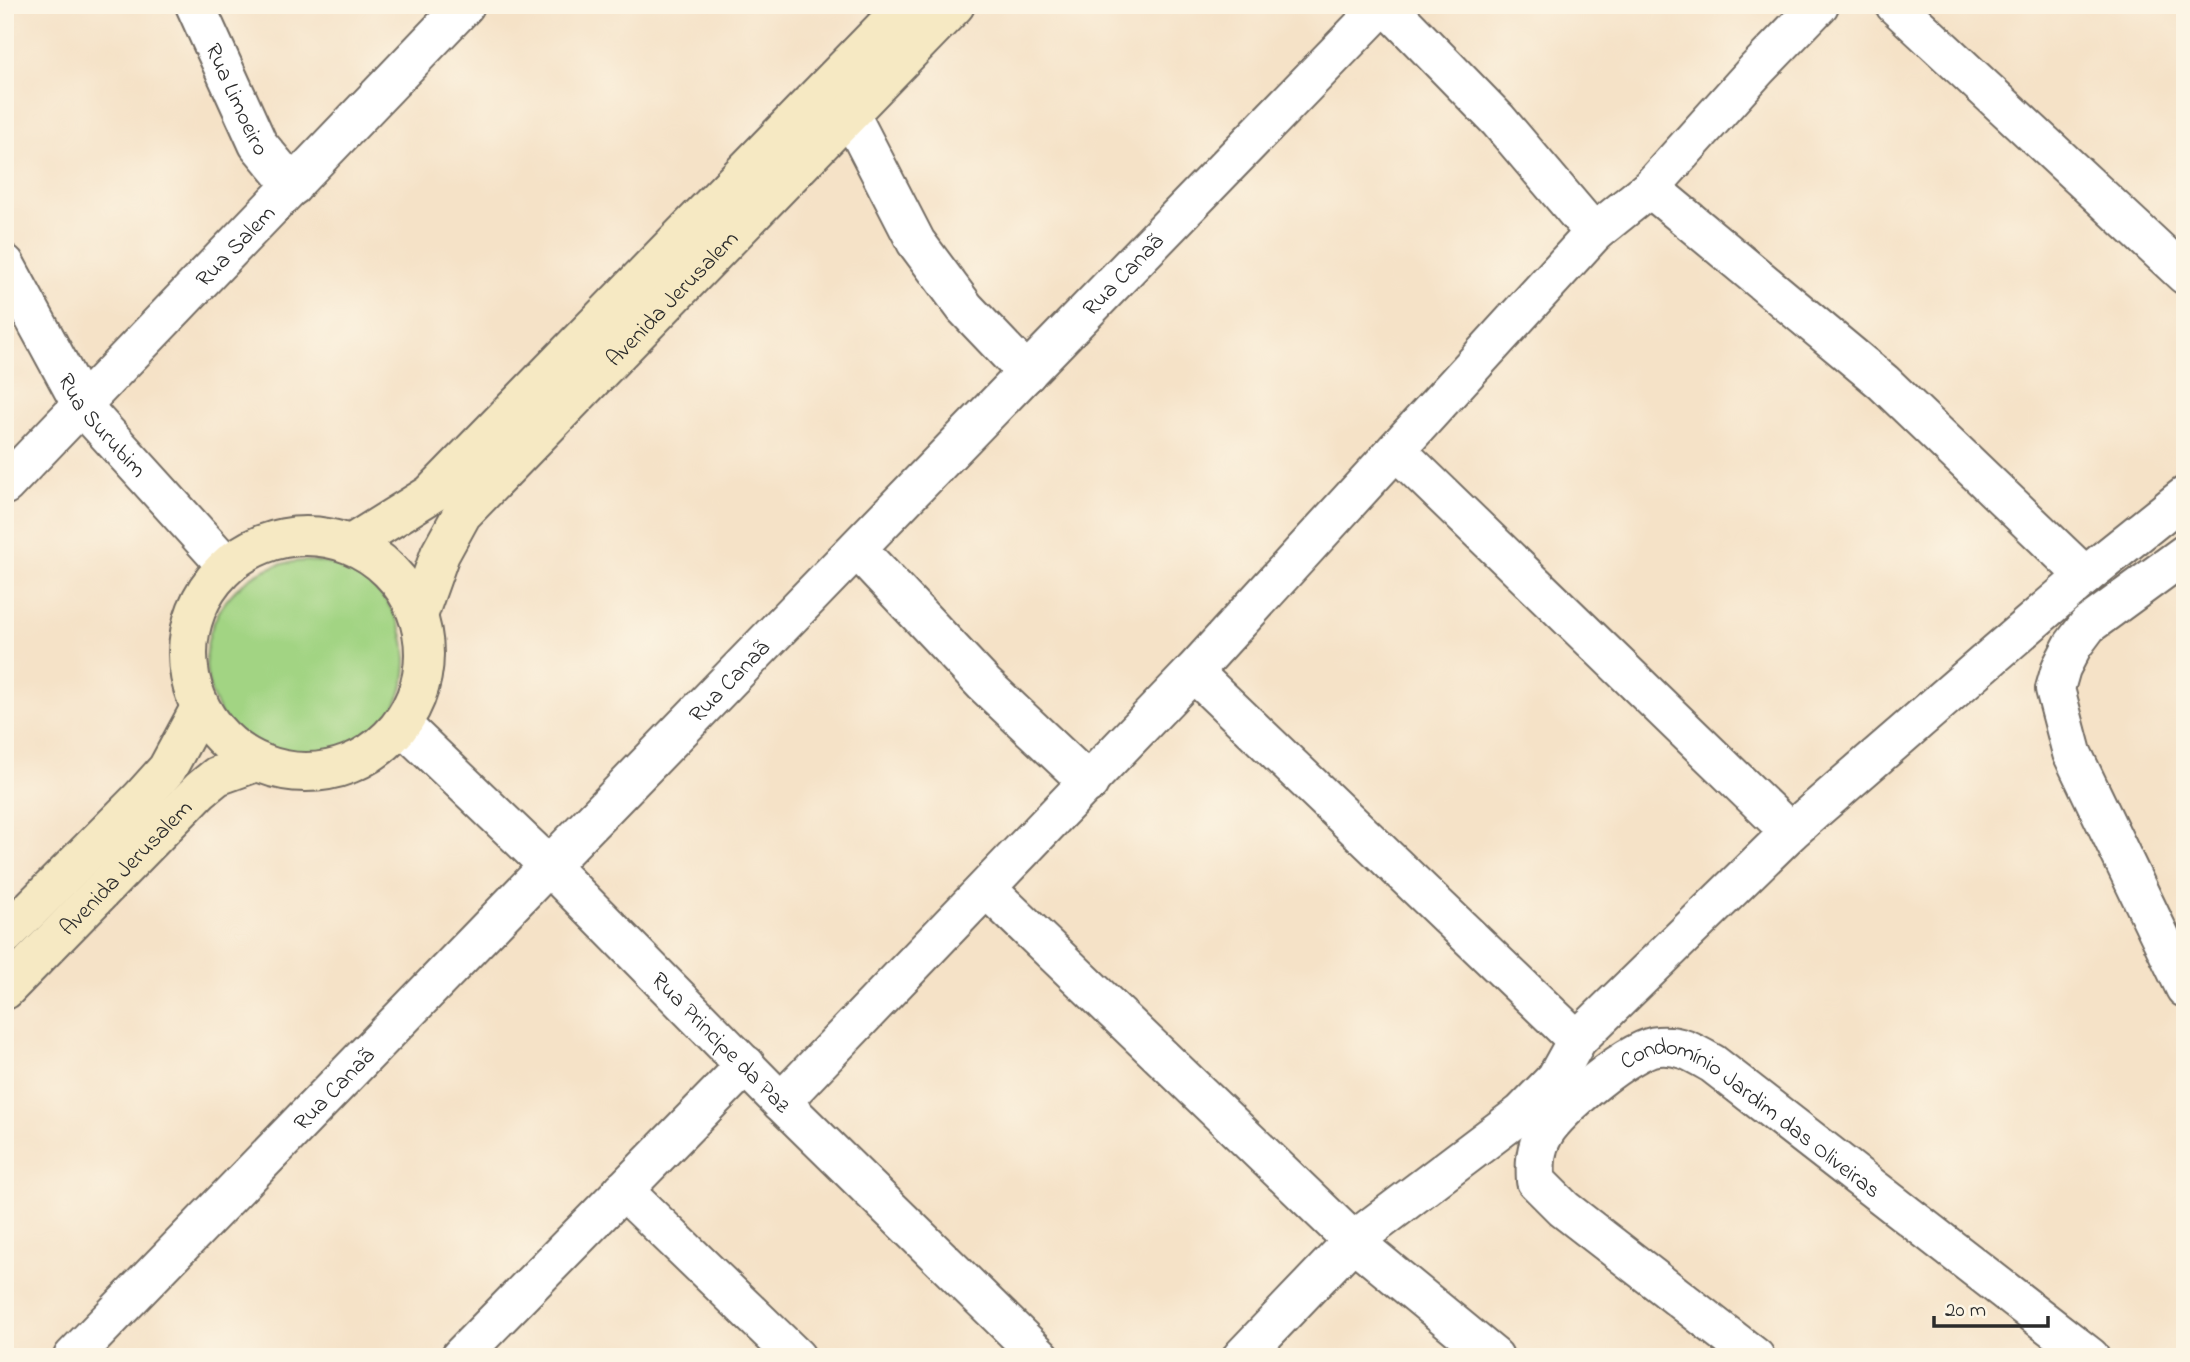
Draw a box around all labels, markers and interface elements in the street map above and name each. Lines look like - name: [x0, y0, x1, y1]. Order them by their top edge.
- street label: Rua Limoeiro: [195, 38, 275, 164]
- street label: Rua Salem: [189, 198, 284, 296]
- street label: Avenida Jerusalem: [599, 224, 747, 375]
- street label: Rua Canaã: [1076, 226, 1173, 325]
- street label: Rua Surubim: [48, 368, 153, 486]
- street label: Rua Canaã: [682, 633, 779, 731]
- street label: Avenida Jerusalem: [53, 793, 201, 944]
- street label: Rua Principe da Paz: [643, 965, 797, 1122]
- street label: Condomínio Jardim das Oliveiras: [1614, 1031, 1887, 1207]
- street label: Rua Canaã: [287, 1041, 383, 1139]
- scale bar: [1934, 1285, 2048, 1329]
- text: 20 m: [1945, 1296, 1986, 1326]

